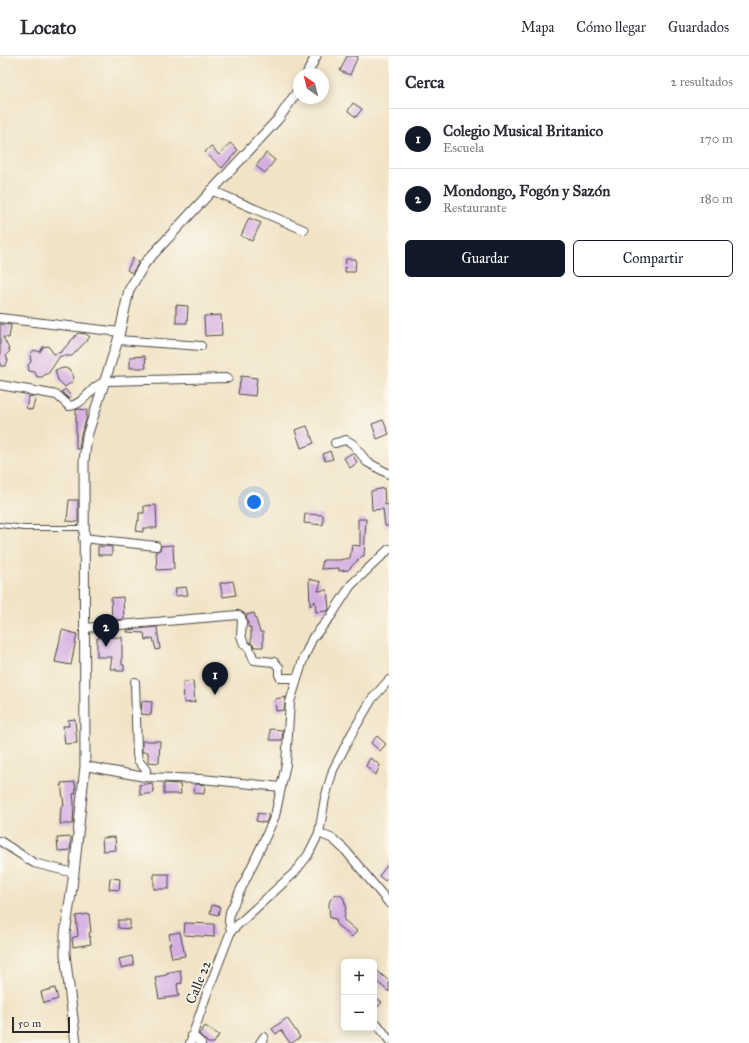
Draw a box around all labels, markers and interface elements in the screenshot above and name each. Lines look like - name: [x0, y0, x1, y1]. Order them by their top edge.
- text: Locato: [20, 16, 76, 39]
- text: Mapa: [521, 19, 554, 36]
- text: Cómo llegar: [576, 19, 646, 36]
- text: Guardados: [668, 19, 729, 36]
- north arrow: [293, 68, 329, 104]
- text: Cerca: [405, 72, 444, 93]
- text: 2 resultados: [670, 74, 733, 90]
- text: Colegio Musical Britanico: [443, 122, 603, 140]
- text: 1: [415, 131, 421, 147]
- text: 170 m: [700, 131, 733, 147]
- text: Escuela: [443, 140, 484, 156]
- text: Mondongo, Fogón y Sazón: [443, 182, 610, 200]
- text: 2: [415, 191, 421, 207]
- text: 180 m: [700, 191, 733, 207]
- text: Restaurante: [443, 200, 507, 216]
- button: Guardar: [405, 240, 565, 277]
- button: Compartir: [573, 240, 733, 277]
- your location: [244, 492, 264, 512]
- pin: 2: [93, 614, 119, 647]
- pin: 1: [202, 662, 228, 695]
- street label: Calle 22: [182, 958, 215, 1007]
- map controls: [341, 959, 377, 1031]
- button: +: [341, 959, 377, 995]
- button: −: [341, 995, 377, 1031]
- scale bar: [12, 1015, 70, 1034]
- text: 50 m: [18, 1017, 41, 1030]

